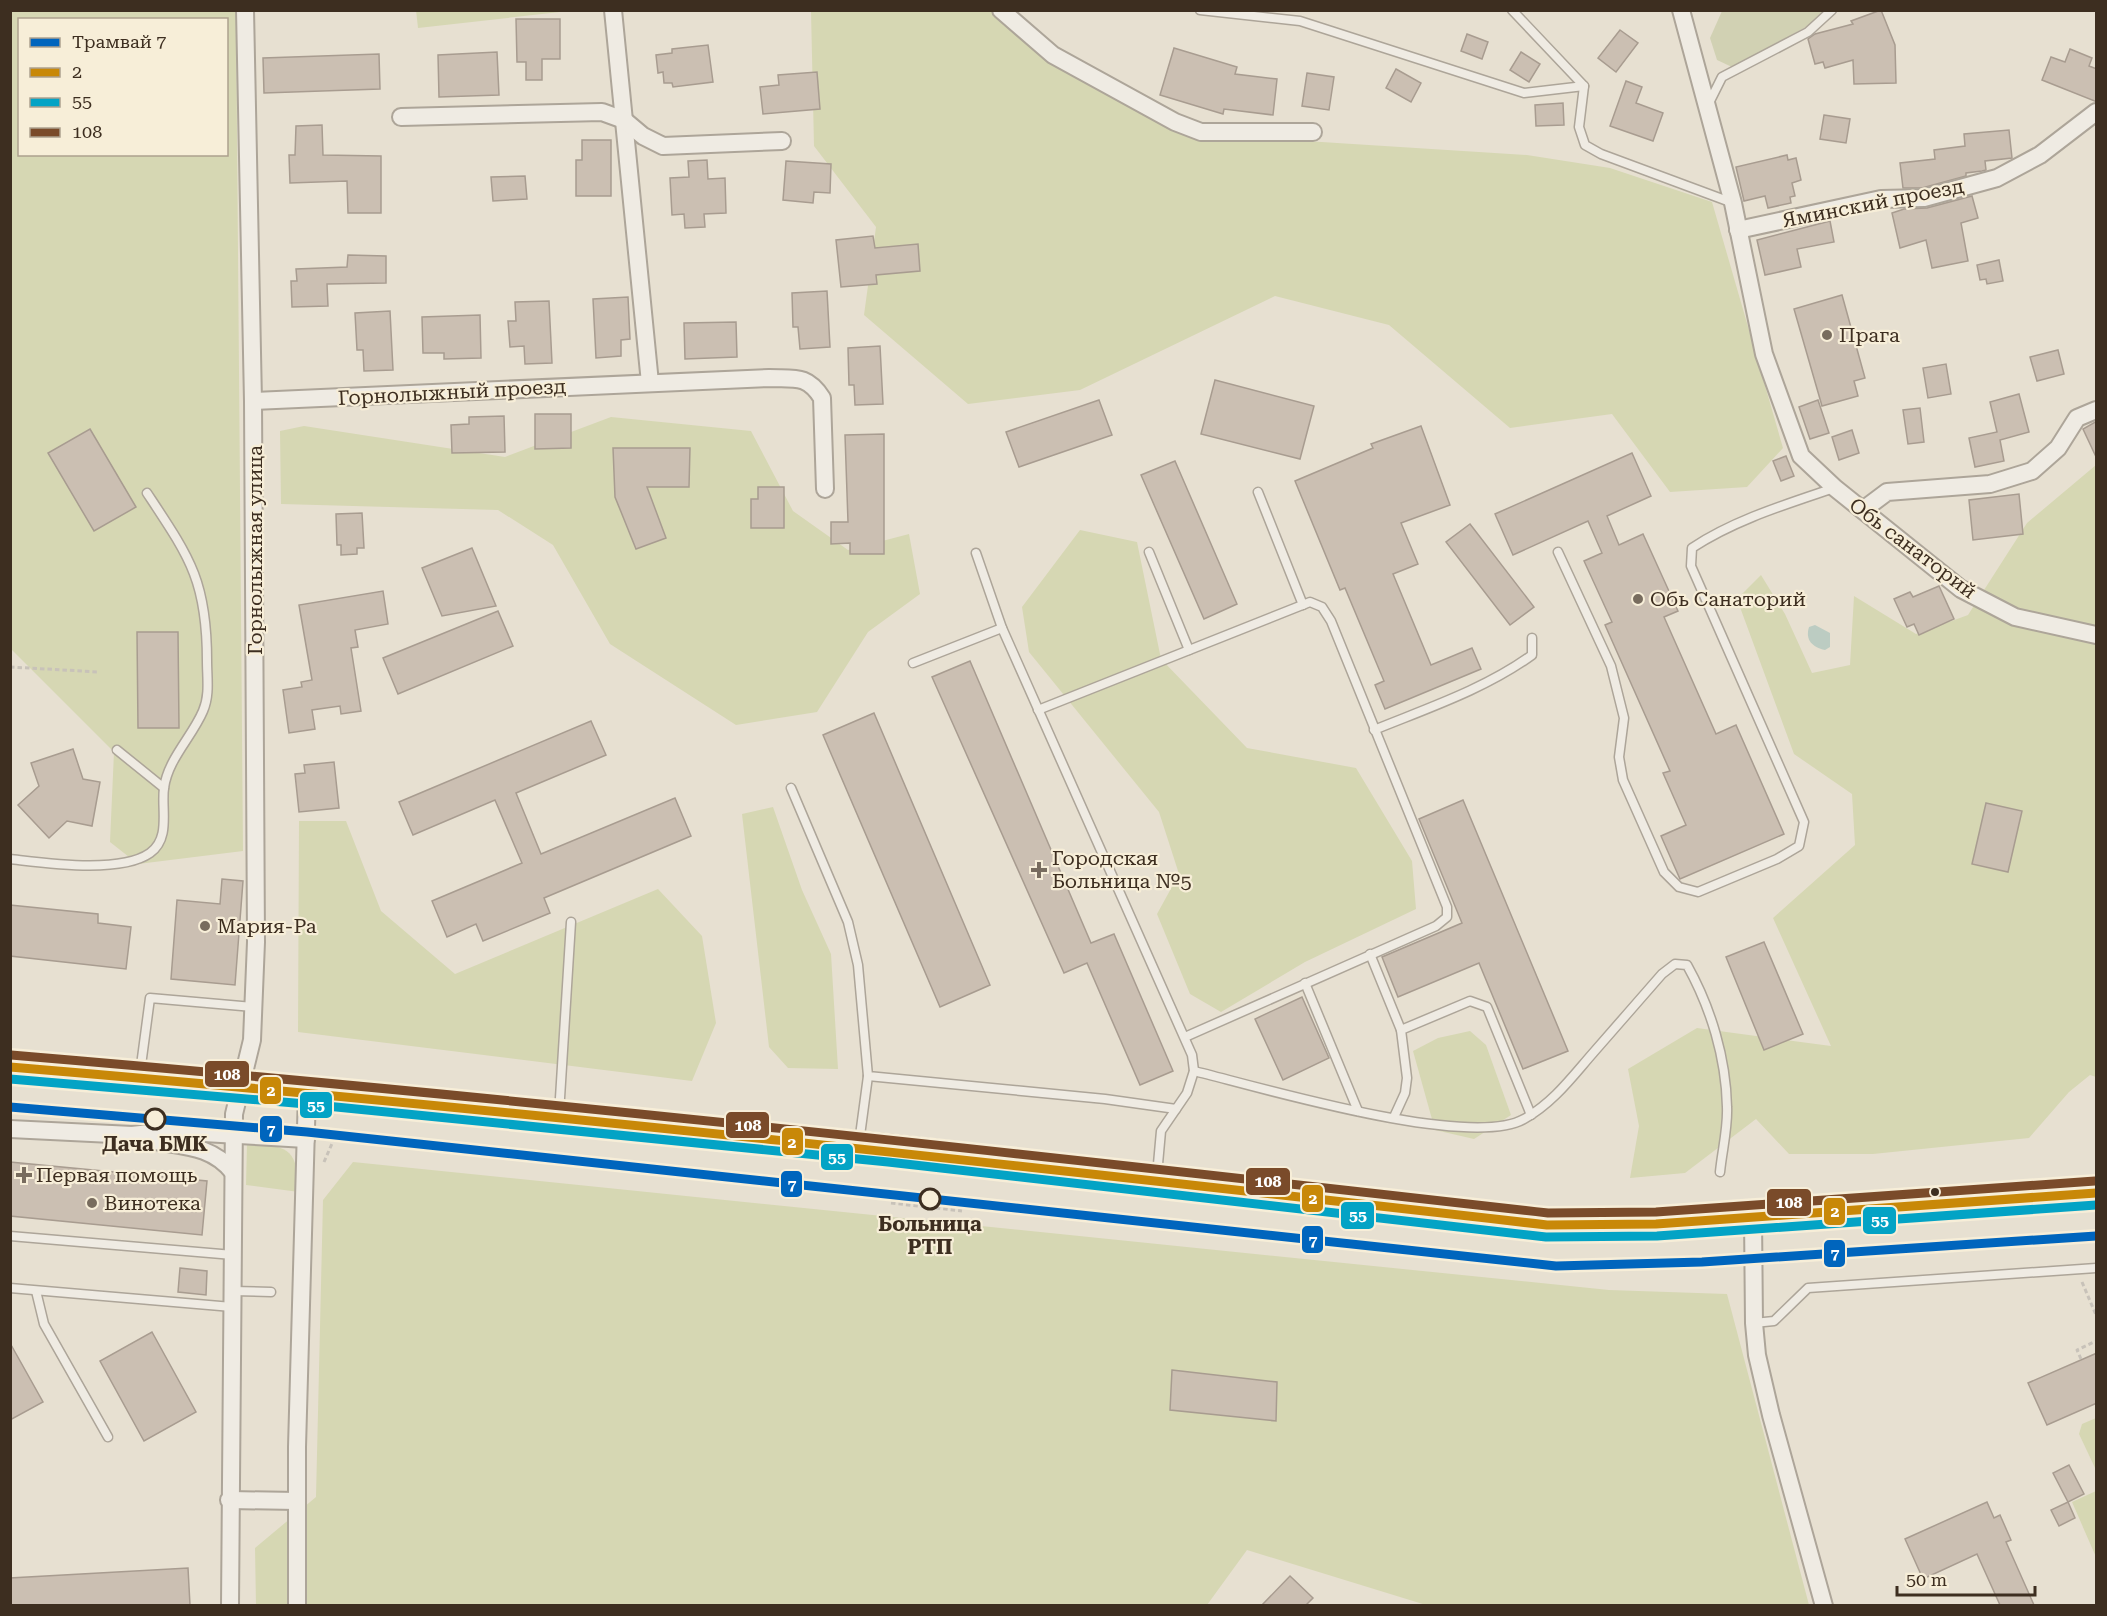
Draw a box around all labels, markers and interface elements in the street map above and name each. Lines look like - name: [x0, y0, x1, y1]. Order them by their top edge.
- legend: [18, 18, 228, 156]
- text: Трамвай 7: [72, 31, 166, 52]
- text: 2: [72, 61, 82, 82]
- text: 55: [72, 91, 92, 112]
- text: 108: [72, 121, 102, 142]
- street label: Яминский проезд: [1780, 174, 1966, 232]
- place label: Прага: [1839, 323, 1900, 347]
- marker: Прага: [1820, 328, 1834, 342]
- street label: Горнолыжный проезд: [337, 374, 567, 410]
- street label: Горнолыжная улица: [243, 445, 267, 655]
- street label: Обь санаторий: [1845, 492, 1981, 604]
- place label: Обь Санаторий: [1650, 587, 1806, 611]
- marker: Обь Санаторий: [1631, 592, 1645, 606]
- place label: Городская Больница №5: [1052, 846, 1192, 893]
- marker: Городская Больница №5: [1030, 861, 1048, 879]
- place label: Мария-Ра: [217, 914, 317, 938]
- marker: Мария-Ра: [198, 919, 212, 933]
- line badge: 108: [204, 1060, 250, 1088]
- text: 108: [214, 1065, 240, 1084]
- line badge: 2: [259, 1076, 282, 1105]
- text: 2: [267, 1081, 276, 1100]
- line badge: 55: [299, 1091, 333, 1119]
- text: 55: [307, 1096, 325, 1115]
- marker: Дача БМК: [144, 1108, 166, 1130]
- line badge: 108: [725, 1111, 770, 1139]
- line badge: 7: [259, 1115, 283, 1143]
- text: 108: [735, 1116, 761, 1135]
- text: 7: [267, 1120, 276, 1139]
- line badge: 2: [781, 1127, 804, 1156]
- place label: Дача БМК: [102, 1132, 208, 1156]
- text: 2: [788, 1133, 797, 1152]
- line badge: 55: [820, 1143, 854, 1171]
- text: 55: [828, 1148, 846, 1167]
- place label: Первая помощь: [36, 1163, 198, 1187]
- line badge: 108: [1245, 1167, 1291, 1196]
- marker: Первая помощь: [17, 1168, 31, 1182]
- line badge: 7: [780, 1170, 803, 1198]
- text: 108: [1255, 1172, 1281, 1191]
- text: 7: [788, 1175, 797, 1194]
- line badge: 2: [1301, 1184, 1324, 1213]
- unlabelled marker: [1929, 1186, 1941, 1198]
- marker: Больница РТП: [919, 1188, 941, 1210]
- line badge: 108: [1766, 1188, 1812, 1217]
- text: 2: [1309, 1189, 1318, 1208]
- place label: Винотека: [104, 1191, 201, 1215]
- text: 108: [1776, 1193, 1802, 1212]
- marker: Винотека: [85, 1196, 99, 1210]
- line badge: 2: [1823, 1197, 1846, 1226]
- line badge: 55: [1340, 1201, 1375, 1230]
- text: 2: [1831, 1202, 1840, 1221]
- text: 55: [1349, 1206, 1367, 1225]
- line badge: 55: [1862, 1206, 1897, 1235]
- text: 55: [1871, 1211, 1889, 1230]
- place label: Больница РТП: [878, 1212, 982, 1259]
- line badge: 7: [1301, 1225, 1324, 1254]
- text: 7: [1309, 1231, 1318, 1250]
- line badge: 7: [1823, 1239, 1846, 1268]
- text: 7: [1831, 1244, 1840, 1263]
- scale bar: [1897, 1559, 2035, 1597]
- text: 50 m: [1906, 1569, 1947, 1590]

